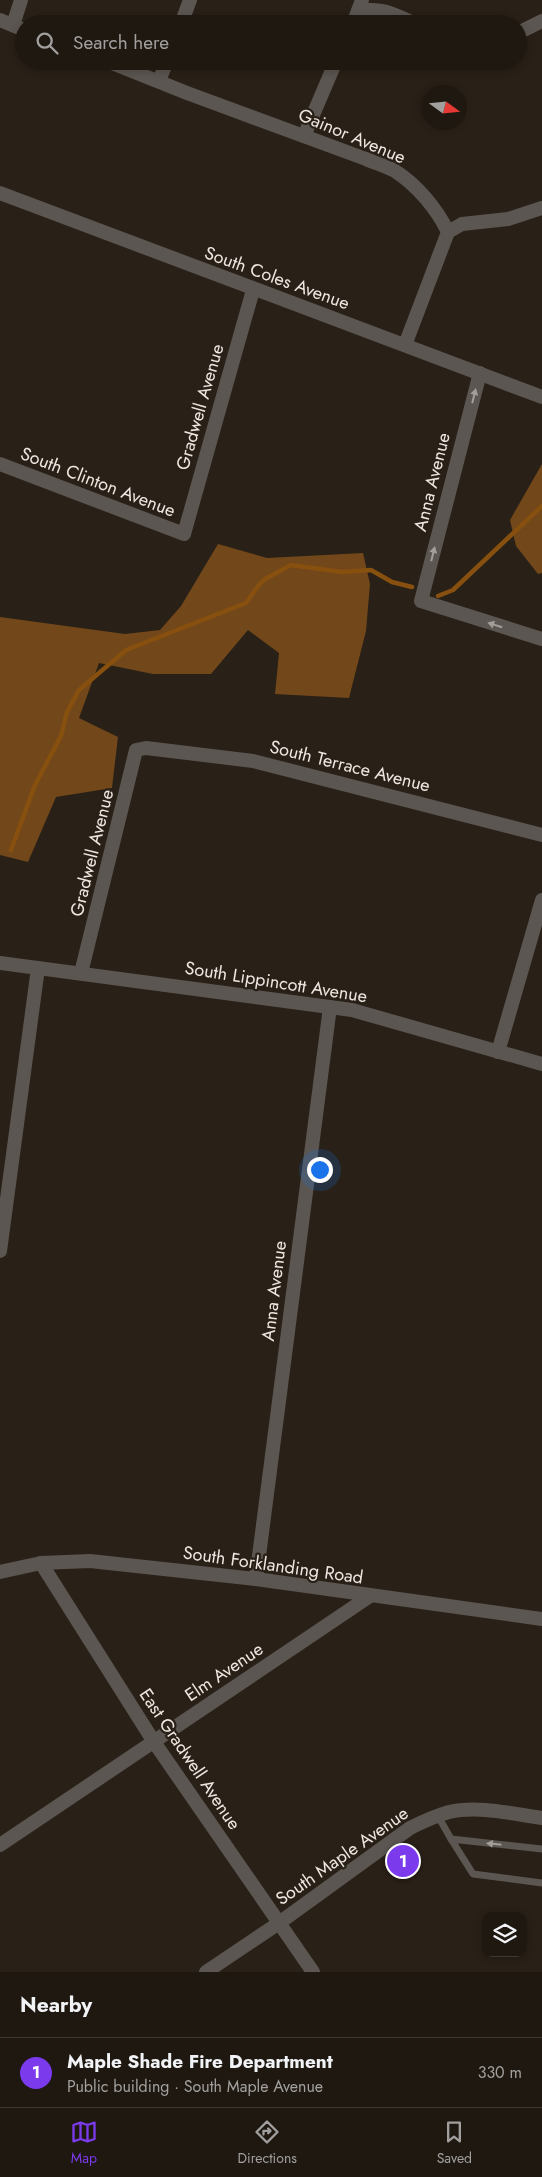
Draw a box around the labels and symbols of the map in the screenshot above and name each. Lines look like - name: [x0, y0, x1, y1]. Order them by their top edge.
- north arrow: [422, 85, 467, 130]
- street label: Gainor Avenue: [294, 102, 410, 170]
- street label: South Coles Avenue: [201, 240, 353, 316]
- street label: Gradwell Avenue: [170, 341, 230, 473]
- one-way arrow: [470, 389, 478, 404]
- street label: Anna Avenue: [407, 430, 457, 534]
- street label: South Clinton Avenue: [17, 440, 179, 524]
- one-way arrow: [429, 546, 437, 561]
- one-way arrow: [488, 621, 503, 628]
- street label: South Terrace Avenue: [267, 733, 433, 799]
- street label: Gradwell Avenue: [64, 787, 120, 919]
- street label: South Lippincott Avenue: [183, 955, 369, 1009]
- your location: [307, 1157, 333, 1183]
- street label: Anna Avenue: [255, 1239, 293, 1343]
- street label: South Forklanding Road: [181, 1539, 365, 1591]
- street label: Elm Avenue: [180, 1636, 268, 1708]
- street label: East Gradwell Avenue: [133, 1683, 247, 1835]
- street label: South Maple Avenue: [270, 1800, 414, 1912]
- one-way arrow: [485, 1840, 501, 1848]
- pin: 1: [387, 1842, 419, 1880]

